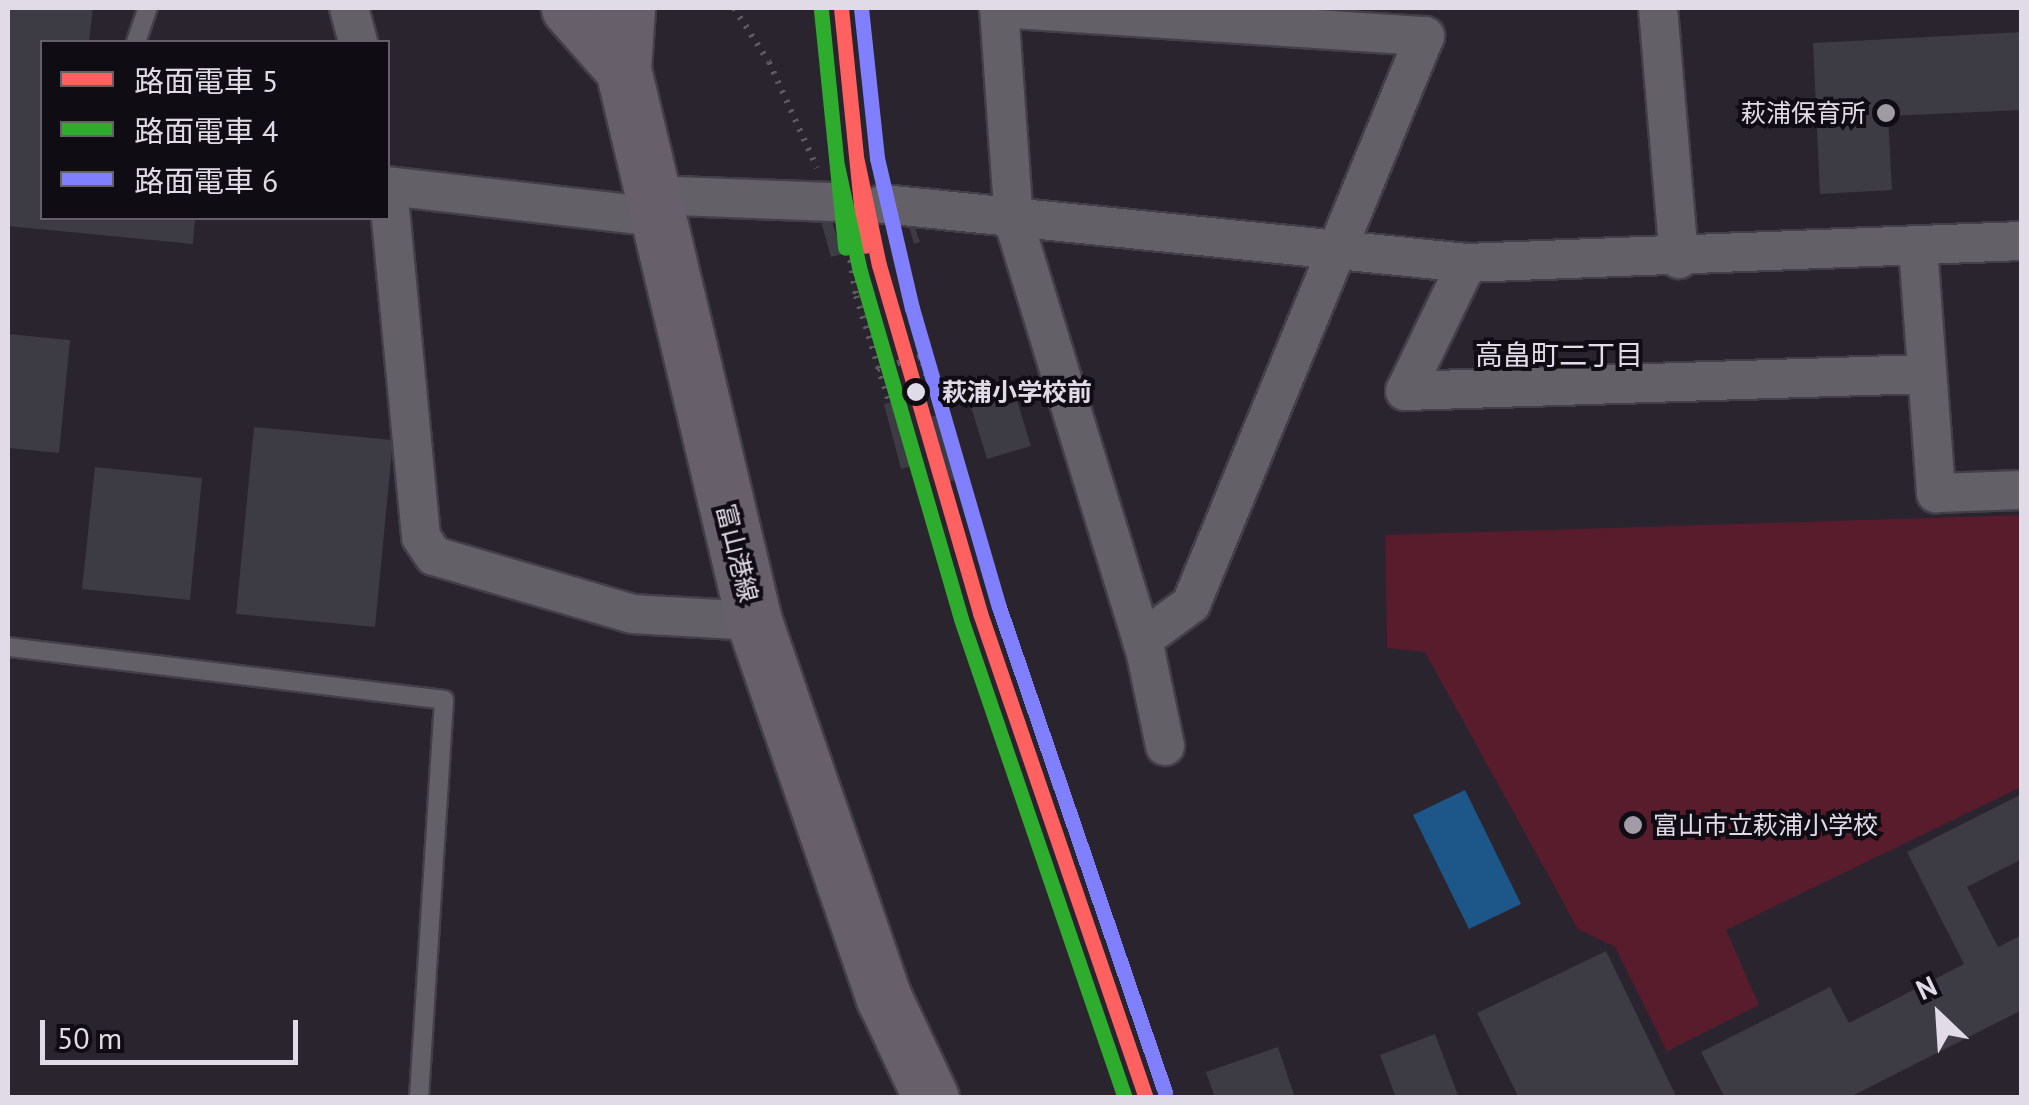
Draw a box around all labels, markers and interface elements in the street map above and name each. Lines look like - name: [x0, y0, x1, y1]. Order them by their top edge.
- legend: [40, 40, 390, 220]
- text: 路面電車 5: [134, 61, 278, 100]
- place label: 萩浦保育所: [1741, 98, 1866, 128]
- marker: 萩浦保育所: [1875, 102, 1897, 124]
- text: 路面電車 4: [134, 111, 278, 150]
- text: 路面電車 6: [134, 161, 278, 200]
- district label: 高畠町二丁目: [1475, 338, 1643, 372]
- marker: 萩浦小学校前: [899, 375, 933, 409]
- place label: 萩浦小学校前: [942, 377, 1092, 407]
- street label: 富山港線: [710, 501, 764, 605]
- place label: 富山市立萩浦小学校: [1653, 810, 1878, 840]
- marker: 富山市立萩浦小学校: [1622, 814, 1644, 836]
- north arrow: [1889, 965, 1989, 1065]
- text: N: [1910, 967, 1942, 1008]
- scale bar: [45, 1000, 302, 1062]
- text: 50 m: [57, 1018, 122, 1057]

